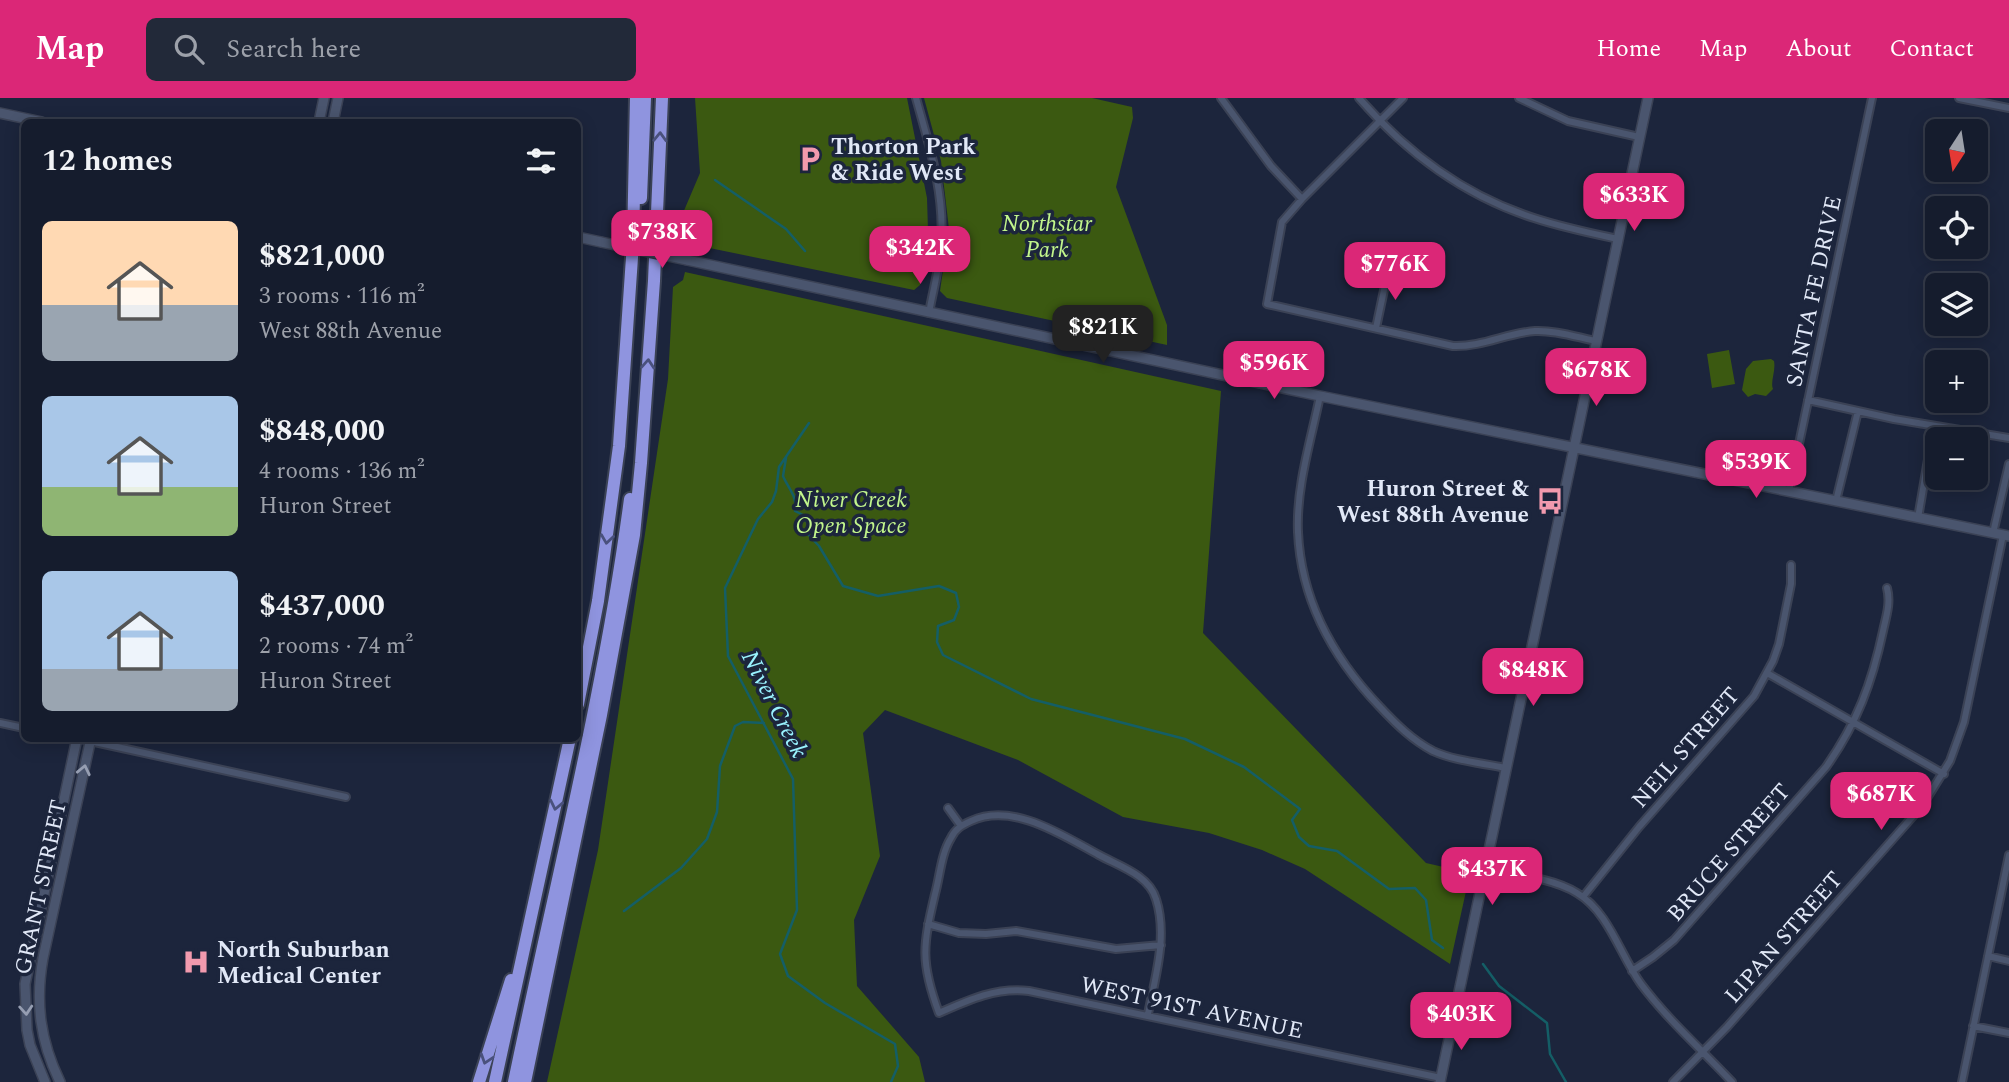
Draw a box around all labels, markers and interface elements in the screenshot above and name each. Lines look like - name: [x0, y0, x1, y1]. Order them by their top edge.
- search box: [146, 18, 636, 81]
- text: Map: [35, 24, 104, 74]
- text: Search here: [226, 29, 361, 69]
- icon: search: [170, 30, 208, 68]
- text: Home: [1596, 31, 1661, 67]
- text: Map: [1699, 31, 1747, 67]
- text: About: [1785, 31, 1851, 67]
- text: Contact: [1889, 31, 1974, 67]
- north arrow: [1925, 119, 1988, 182]
- map controls: [1925, 119, 1988, 490]
- place label: Thorton Park & Ride West: [831, 130, 976, 191]
- one-way arrow: [653, 132, 668, 143]
- text: 12 homes: [42, 138, 173, 184]
- icon: filters: [522, 142, 560, 180]
- parking icon: Thorton Park & Ride West: [795, 144, 825, 174]
- pin: $633K: [1585, 174, 1683, 233]
- text: $633K: [1599, 178, 1669, 213]
- street label: SANTA FE DRIVE: [1777, 193, 1852, 390]
- button: locate: [1925, 196, 1988, 259]
- park label: Northstar Park: [1002, 207, 1093, 268]
- pin: $738K: [613, 211, 711, 270]
- text: $738K: [627, 215, 697, 250]
- pin: $342K: [871, 226, 969, 286]
- text: $342K: [885, 231, 955, 266]
- text: $821,000: [259, 233, 385, 279]
- pin: $776K: [1346, 242, 1444, 302]
- text: $776K: [1360, 247, 1430, 282]
- icon: home: [98, 249, 182, 333]
- button: layers: [1925, 273, 1988, 336]
- text: 3 rooms · 116 m²: [259, 279, 425, 314]
- pin: $821K: [1054, 306, 1152, 365]
- text: $821K: [1068, 310, 1138, 345]
- text: West 88th Avenue: [259, 314, 442, 349]
- pin: $596K: [1225, 342, 1323, 401]
- text: $596K: [1239, 346, 1309, 381]
- pin: $678K: [1547, 348, 1645, 408]
- button: +: [1925, 350, 1988, 413]
- text: $678K: [1561, 353, 1631, 388]
- one-way arrow: [641, 359, 656, 370]
- text: $848,000: [259, 408, 385, 454]
- icon: home: [98, 424, 182, 508]
- button: −: [1925, 427, 1988, 490]
- pin: $539K: [1707, 440, 1805, 500]
- text: $539K: [1721, 445, 1791, 480]
- text: 4 rooms · 136 m²: [259, 454, 425, 489]
- place label: Huron Street & West 88th Avenue: [1337, 472, 1529, 533]
- park label: Niver Creek Open Space: [795, 483, 907, 544]
- bus stop icon: Huron Street & West 88th Avenue: [1535, 486, 1565, 516]
- text: Huron Street: [259, 489, 392, 524]
- one-way arrow: [600, 533, 615, 545]
- text: $437,000: [259, 583, 385, 629]
- icon: home: [98, 599, 182, 683]
- text: 2 rooms · 74 m²: [259, 629, 413, 664]
- water label: Niver Creek: [732, 644, 817, 765]
- pin: $848K: [1484, 648, 1582, 708]
- text: $848K: [1498, 653, 1568, 688]
- text: Huron Street: [259, 664, 392, 699]
- street label: NEIL STREET: [1623, 680, 1749, 816]
- one-way arrow: [76, 764, 90, 776]
- pin: $687K: [1832, 772, 1930, 832]
- street label: BRUCE STREET: [1659, 776, 1799, 930]
- text: $687K: [1846, 777, 1916, 812]
- street label: GRANT STREET: [6, 797, 77, 978]
- one-way arrow: [549, 799, 564, 811]
- pin: $437K: [1443, 848, 1541, 907]
- text: $437K: [1457, 852, 1527, 887]
- street label: LIPAN STREET: [1717, 864, 1852, 1012]
- place label: North Suburban Medical Center: [217, 933, 390, 994]
- hospital icon: North Suburban Medical Center: [181, 947, 211, 977]
- street label: WEST 91ST AVENUE: [1077, 968, 1306, 1049]
- pin: $403K: [1412, 992, 1510, 1052]
- text: $403K: [1426, 997, 1496, 1032]
- one-way arrow: [18, 1005, 33, 1016]
- one-way arrow: [480, 1052, 494, 1064]

